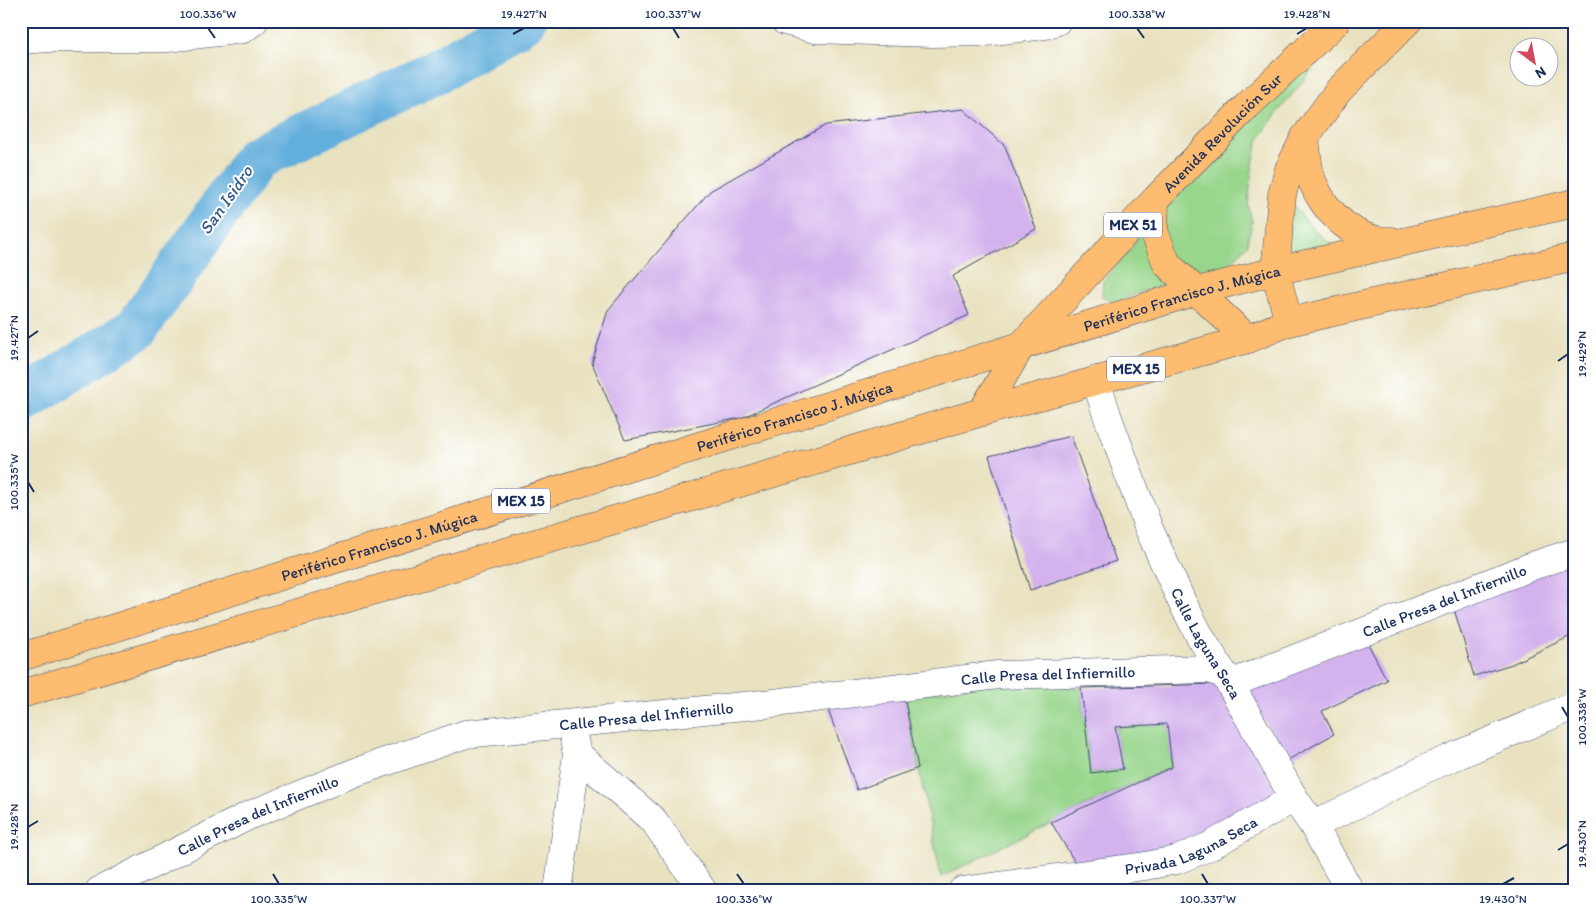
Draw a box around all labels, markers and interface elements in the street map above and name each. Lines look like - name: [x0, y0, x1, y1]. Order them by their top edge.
- text: 100.336°W: [180, 7, 236, 21]
- text: 19.427°N: [501, 7, 547, 21]
- text: 100.337°W: [645, 7, 701, 21]
- text: 100.338°W: [1109, 7, 1165, 21]
- text: 19.428°N: [1284, 7, 1330, 21]
- north arrow: [1508, 38, 1558, 88]
- text: N: [1532, 63, 1549, 82]
- street label: Avenida Revolución Sur: [1159, 69, 1286, 196]
- water label: San Isidro: [194, 161, 258, 239]
- road number: MEX 51: [1104, 212, 1162, 238]
- street label: Periférico Francisco J. Múgica: [1081, 261, 1282, 336]
- text: 19.427°N: [7, 315, 21, 361]
- text: 19.429°N: [1575, 331, 1589, 377]
- road number: MEX 15: [1107, 356, 1165, 382]
- street label: Periférico Francisco J. Múgica: [694, 377, 895, 456]
- text: 100.335°W: [7, 454, 21, 510]
- road number: MEX 15: [492, 488, 550, 514]
- street label: Periférico Francisco J. Múgica: [279, 507, 480, 585]
- street label: Calle Presa del Infiernillo: [1360, 560, 1529, 641]
- street label: Calle Laguna Seca: [1167, 585, 1246, 703]
- street label: Calle Presa del Infiernillo: [960, 662, 1136, 690]
- text: 100.338°W: [1575, 689, 1589, 745]
- street label: Calle Presa del Infiernillo: [558, 698, 734, 735]
- street label: Calle Presa del Infiernillo: [174, 771, 341, 860]
- text: 19.428°N: [7, 804, 21, 850]
- street label: Privada Laguna Seca: [1124, 812, 1261, 879]
- text: 19.430°N: [1575, 820, 1589, 868]
- text: 100.335°W: [251, 892, 307, 906]
- text: 100.336°W: [716, 892, 772, 906]
- text: 100.337°W: [1180, 892, 1236, 906]
- text: 19.430°N: [1479, 892, 1527, 906]

